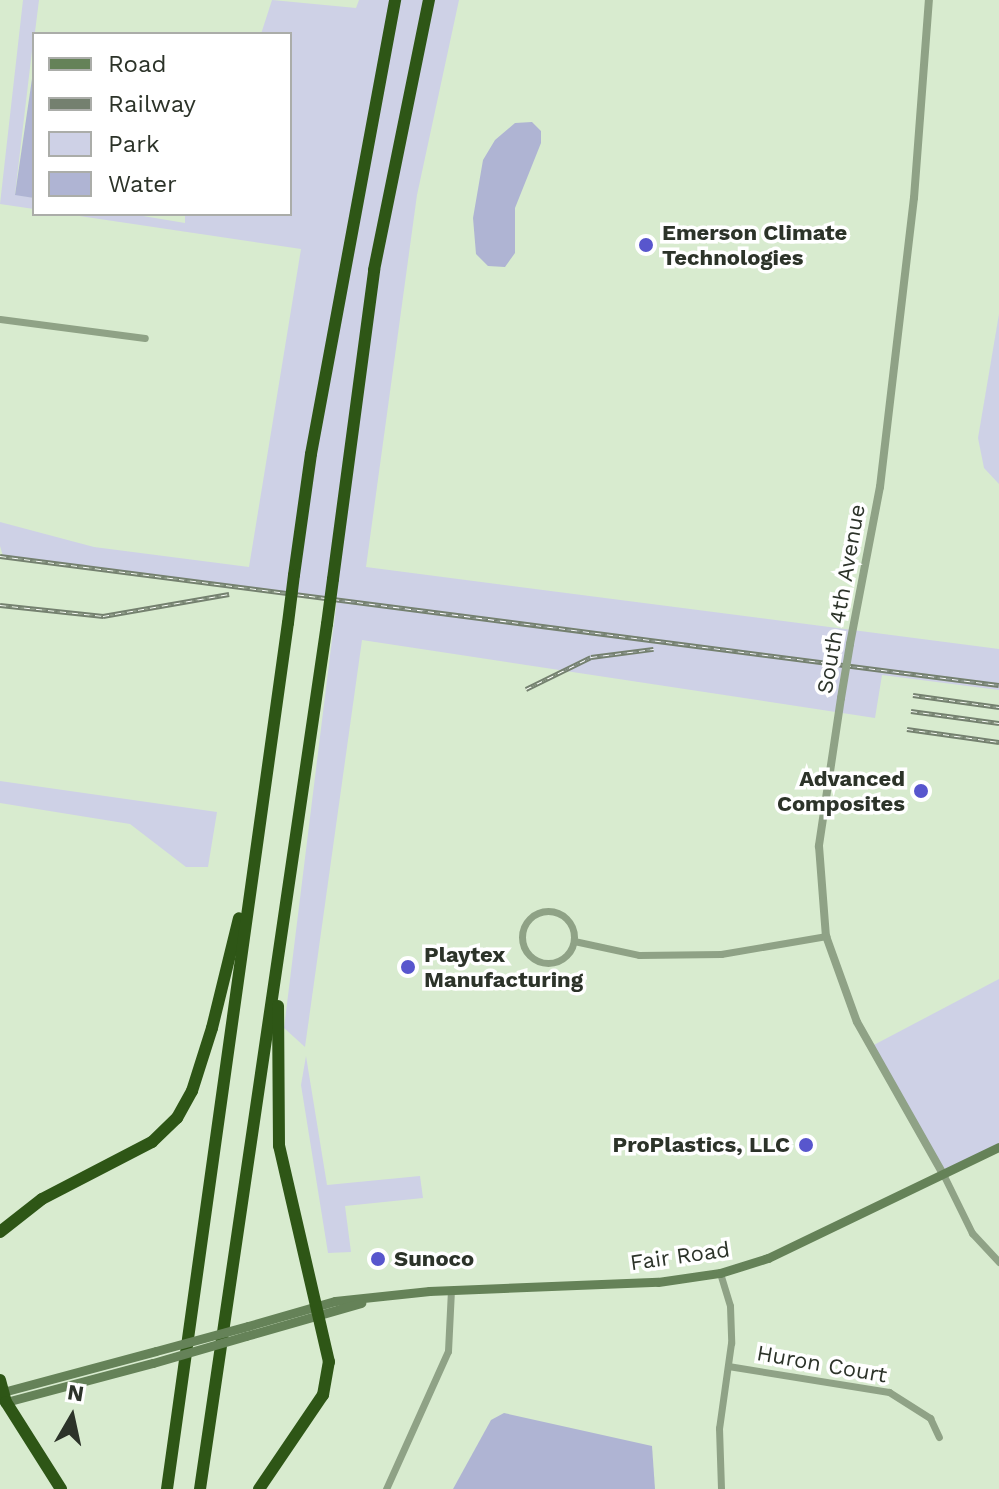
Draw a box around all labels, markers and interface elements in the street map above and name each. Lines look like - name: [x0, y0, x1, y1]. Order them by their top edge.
- legend: [32, 32, 292, 216]
- text: Road: [108, 50, 167, 78]
- text: Railway: [108, 90, 196, 118]
- text: Park: [108, 130, 160, 158]
- text: Water: [108, 170, 177, 198]
- place label: Emerson Climate Technologies: [662, 219, 847, 270]
- marker: Emerson Climate Technologies: [637, 236, 655, 254]
- street label: South 4th Avenue: [811, 502, 871, 696]
- place label: Advanced Composites: [777, 765, 905, 816]
- marker: Advanced Composites: [912, 782, 930, 800]
- place label: Playtex Manufacturing: [424, 941, 583, 992]
- marker: Playtex Manufacturing: [399, 958, 417, 976]
- place label: ProPlastics, LLC: [612, 1132, 790, 1158]
- marker: ProPlastics, LLC: [797, 1136, 815, 1154]
- street label: Fair Road: [628, 1236, 732, 1276]
- place label: Sunoco: [394, 1246, 474, 1272]
- marker: Sunoco: [369, 1250, 387, 1268]
- street label: Huron Court: [755, 1340, 889, 1388]
- north arrow: [32, 1377, 112, 1457]
- text: N: [66, 1379, 86, 1406]

